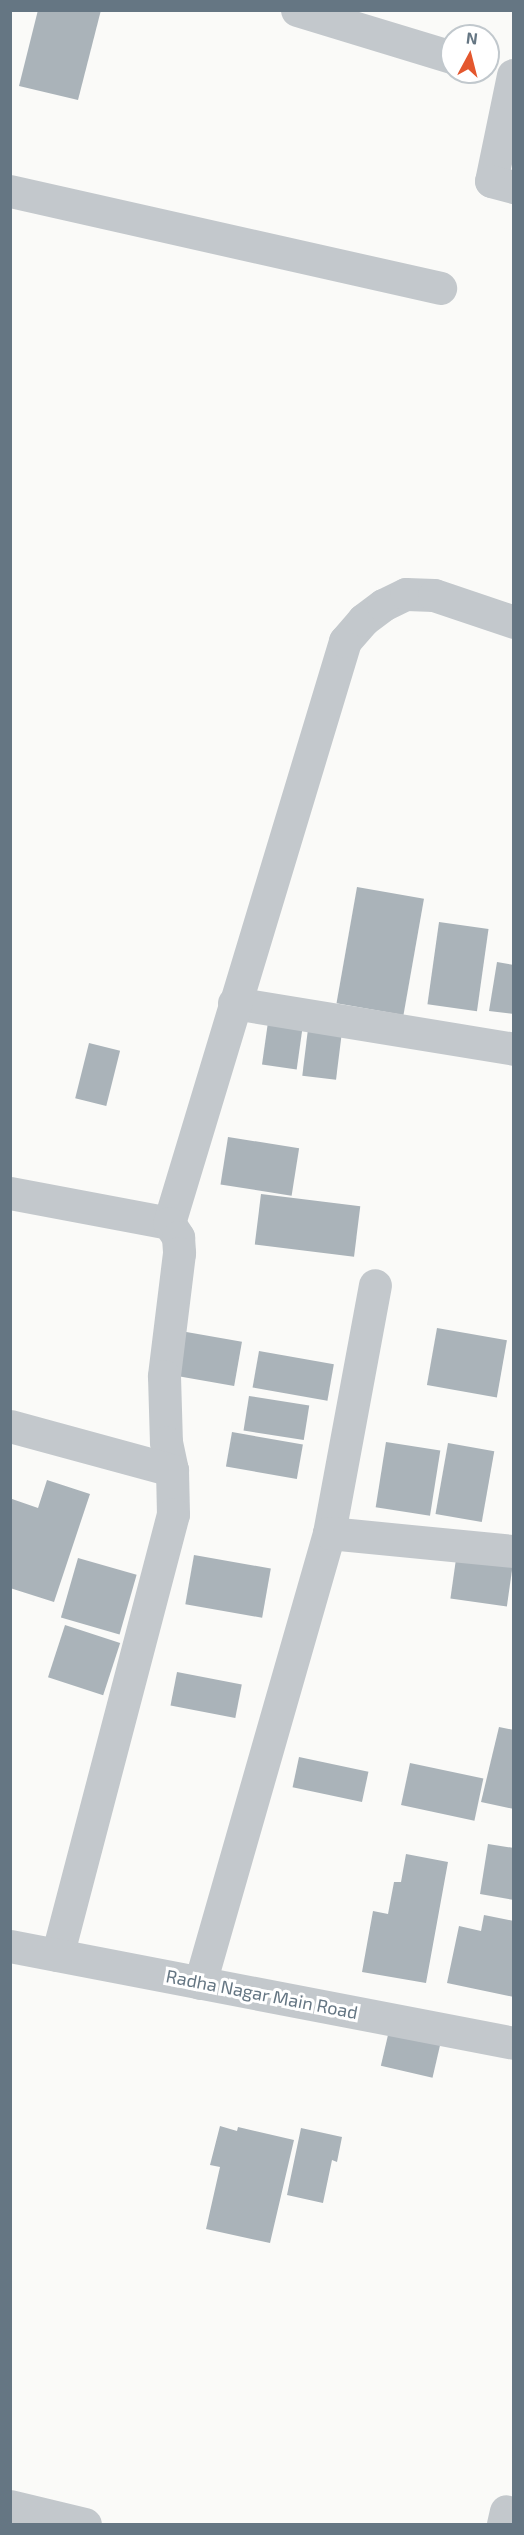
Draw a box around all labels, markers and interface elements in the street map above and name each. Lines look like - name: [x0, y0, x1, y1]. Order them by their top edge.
- north arrow: [440, 24, 500, 84]
- text: N: [465, 27, 479, 48]
- street label: Radha Nagar Main Road: [164, 1965, 360, 2023]

